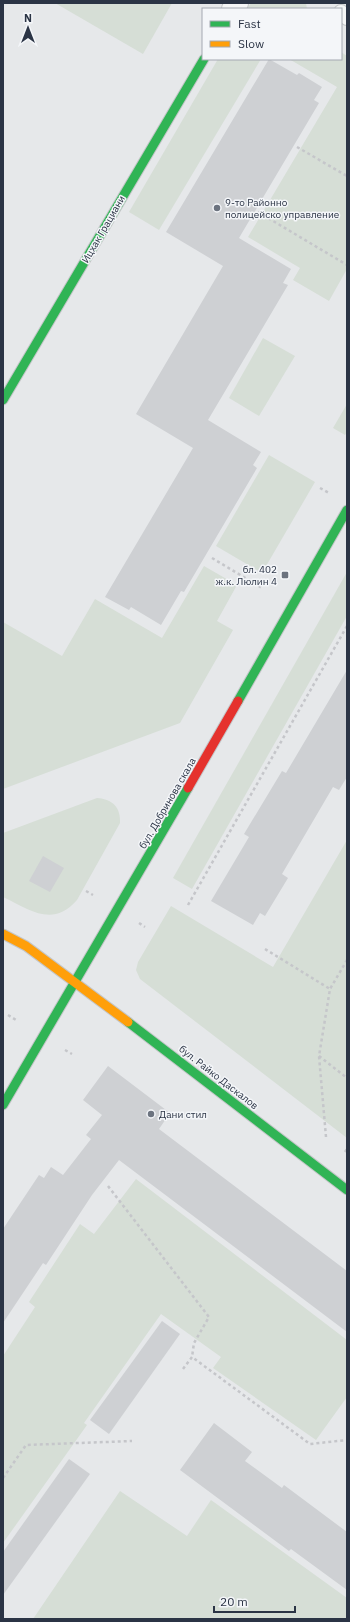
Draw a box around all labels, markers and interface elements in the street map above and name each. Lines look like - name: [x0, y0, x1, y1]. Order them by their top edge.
- north arrow: [8, 8, 48, 48]
- legend: [202, 8, 342, 60]
- text: N: [24, 11, 32, 25]
- text: Fast: [238, 16, 261, 31]
- text: Slow: [238, 36, 264, 51]
- street label: Ицхак Грациани: [79, 193, 128, 265]
- place label: 9-то Районно полицейско управление: [225, 196, 340, 221]
- marker: 9-то Районно полицейско управление: [212, 203, 222, 213]
- place label: бл. 402 ж.к. Люлин 4: [216, 563, 277, 588]
- marker: бл. 402 ж.к. Люлин 4: [280, 570, 290, 580]
- street label: бул. Добринова скала: [136, 755, 199, 851]
- street label: бул. Райко Даскалов: [177, 1042, 261, 1112]
- place label: Дани стил: [159, 1108, 207, 1121]
- marker: Дани стил: [146, 1109, 156, 1119]
- scale bar: [214, 1588, 295, 1614]
- text: 20 m: [220, 1594, 248, 1609]

